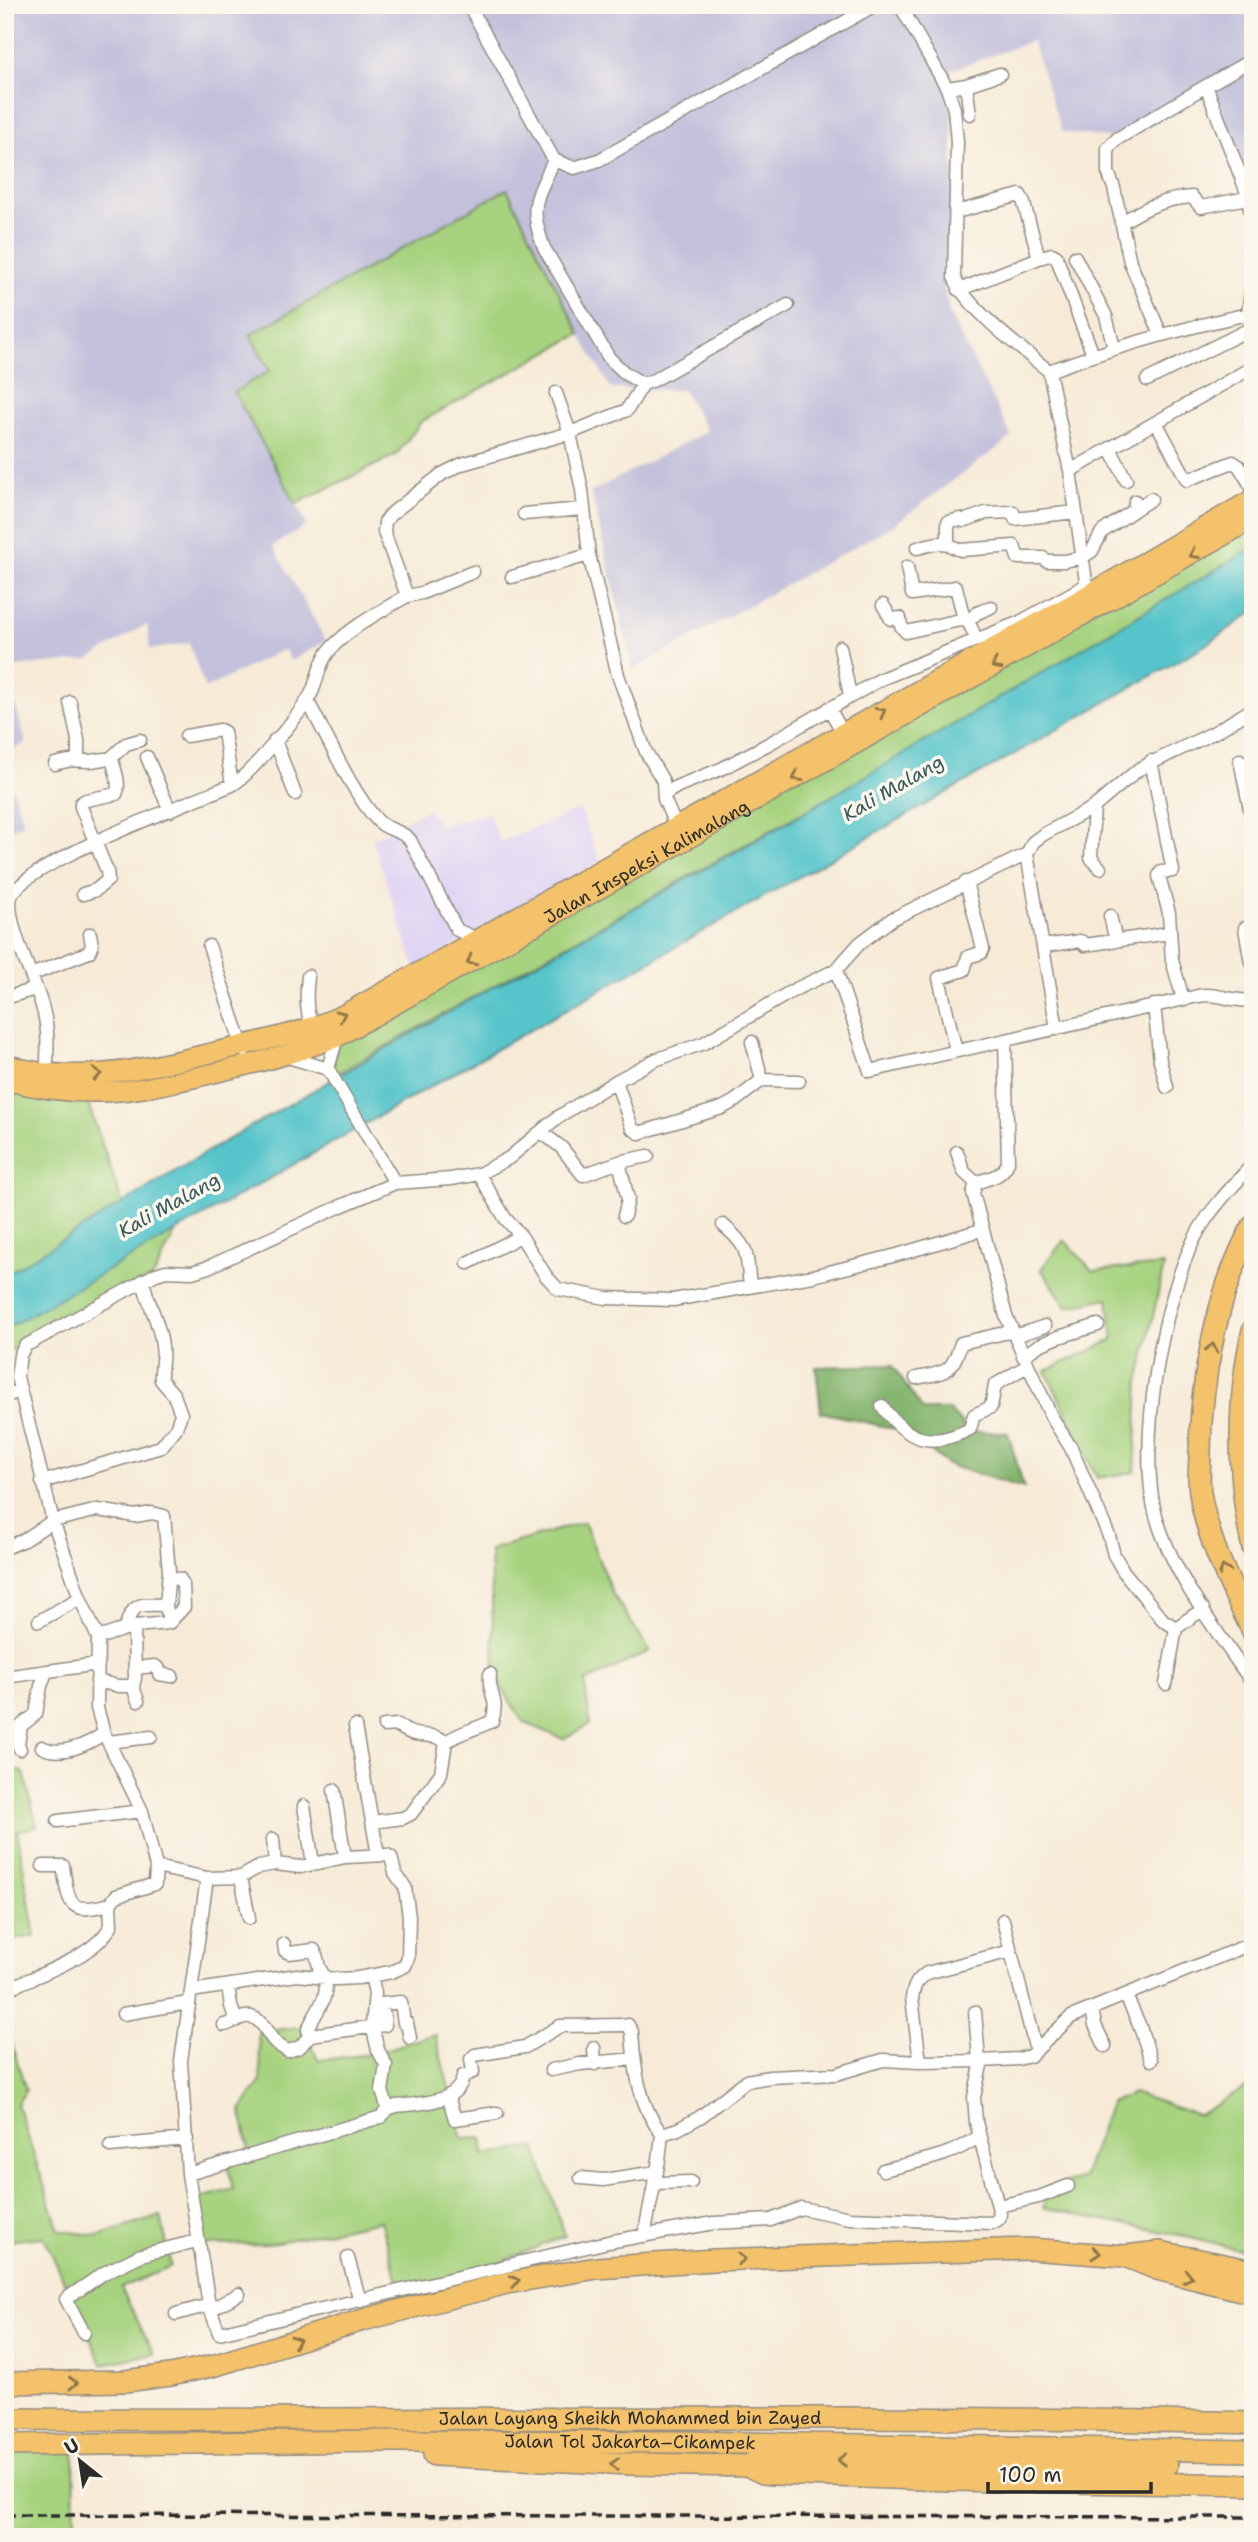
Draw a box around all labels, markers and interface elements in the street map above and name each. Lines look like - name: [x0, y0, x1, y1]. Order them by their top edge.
- one-way arrow: [1189, 545, 1202, 558]
- one-way arrow: [990, 657, 1003, 670]
- one-way arrow: [874, 707, 887, 720]
- water label: Kali Malang: [838, 749, 948, 827]
- one-way arrow: [792, 769, 805, 782]
- street label: Jalan Inspeksi Kalimalang: [540, 794, 754, 929]
- one-way arrow: [466, 952, 479, 965]
- one-way arrow: [334, 1010, 347, 1024]
- one-way arrow: [92, 1067, 103, 1082]
- water label: Kali Malang: [114, 1167, 224, 1243]
- one-way arrow: [1203, 1342, 1218, 1354]
- one-way arrow: [1219, 1565, 1233, 1577]
- one-way arrow: [1091, 2245, 1102, 2260]
- one-way arrow: [736, 2251, 747, 2266]
- one-way arrow: [1182, 2269, 1194, 2283]
- one-way arrow: [509, 2275, 521, 2290]
- one-way arrow: [290, 2334, 302, 2349]
- one-way arrow: [68, 2375, 79, 2390]
- street label: Jalan Layang Sheikh Mohammed bin Zayed: [439, 2406, 821, 2431]
- north arrow: [46, 2426, 116, 2496]
- street label: Jalan Tol Jakarta–Cikampek: [504, 2429, 756, 2455]
- text: U: [60, 2433, 84, 2461]
- scale bar: [988, 2451, 1151, 2495]
- one-way arrow: [836, 2453, 847, 2468]
- one-way arrow: [609, 2456, 620, 2471]
- text: 100 m: [999, 2461, 1062, 2489]

